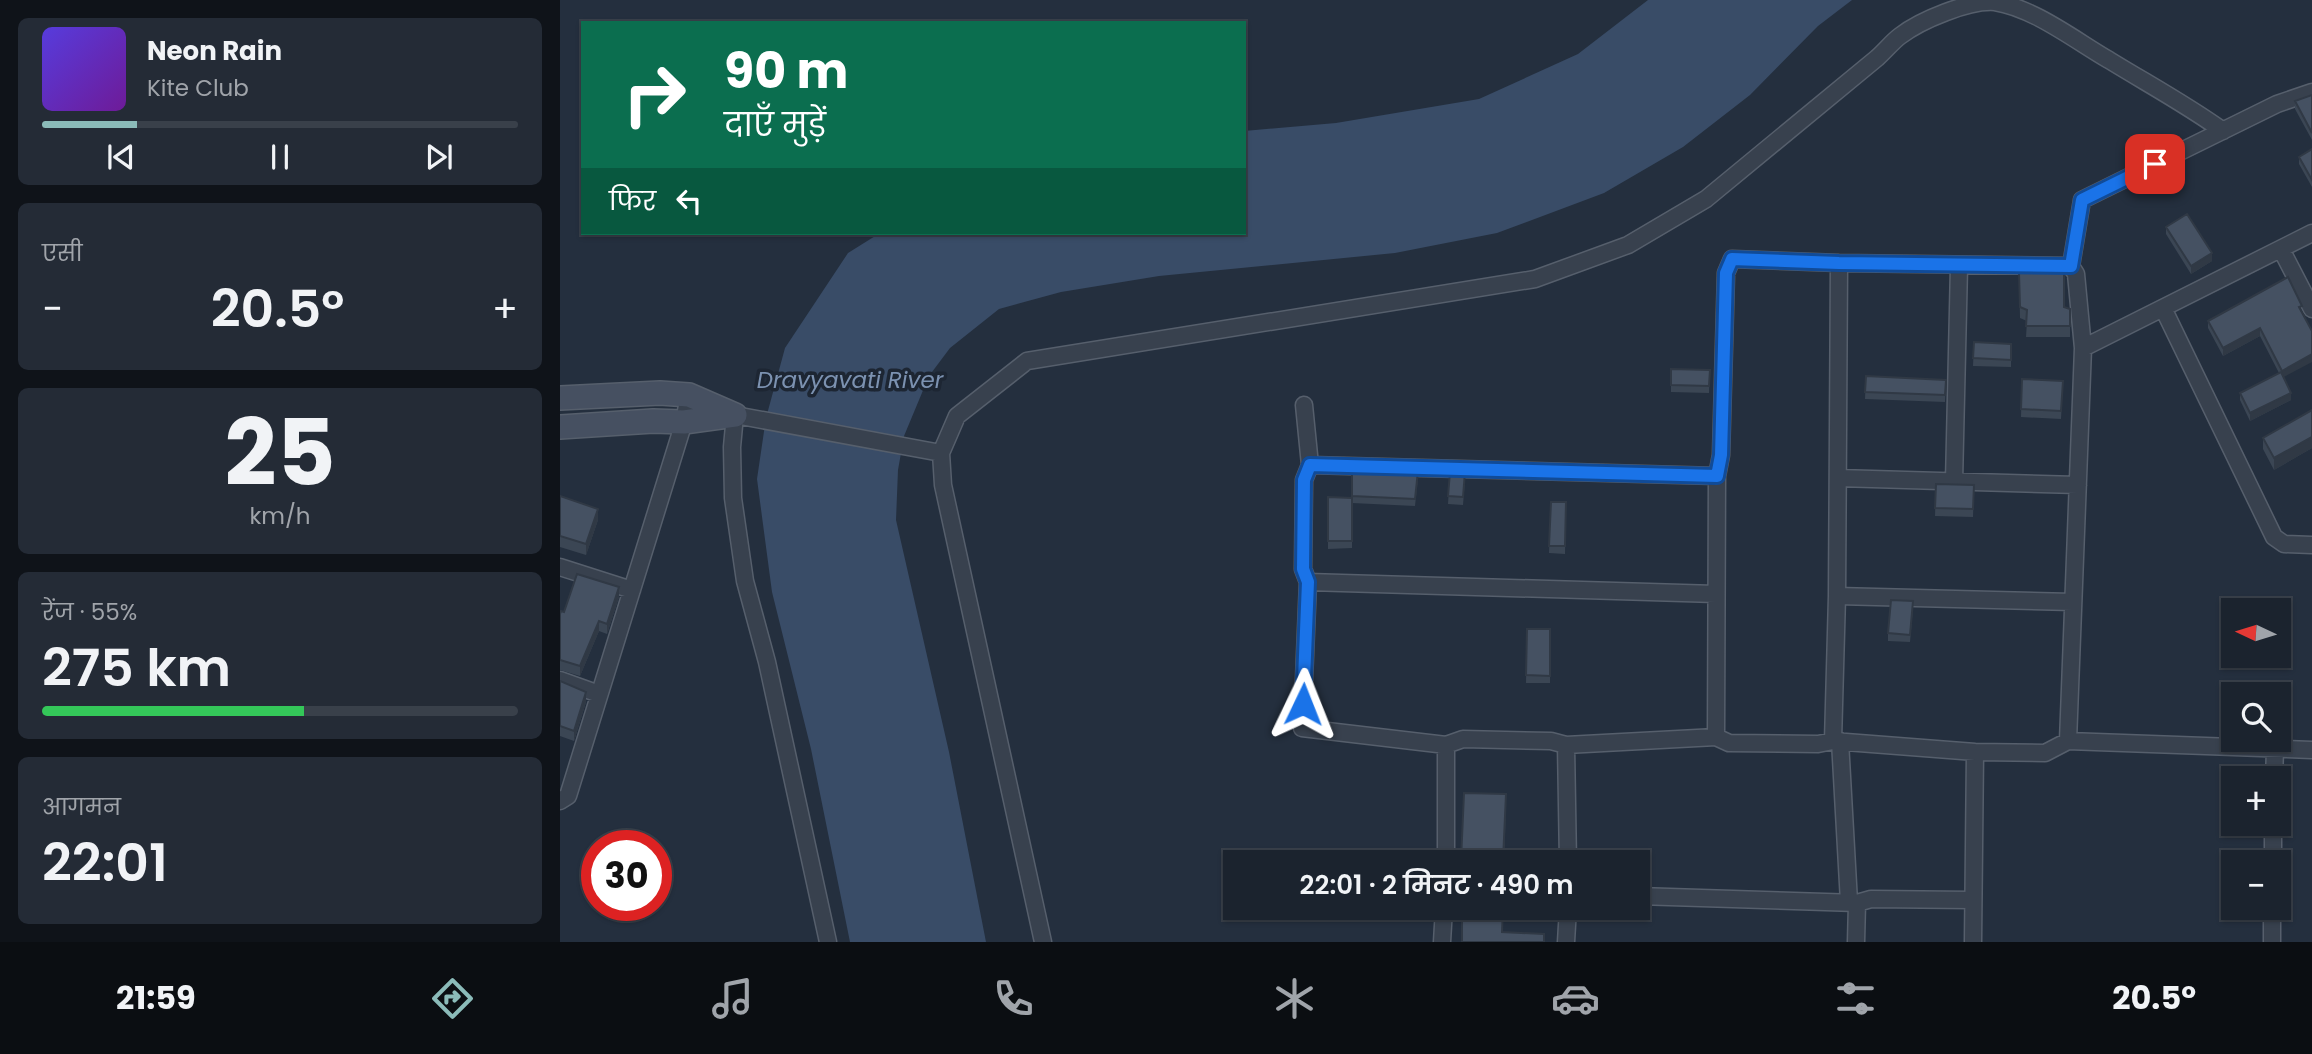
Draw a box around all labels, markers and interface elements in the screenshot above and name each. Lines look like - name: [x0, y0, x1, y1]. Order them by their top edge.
- text: Neon Rain: [147, 33, 282, 69]
- text: 90 m: [724, 37, 848, 105]
- icon: right: [609, 49, 700, 140]
- text: Kite Club: [147, 72, 249, 104]
- text: दाएँ मुड़ें: [724, 102, 826, 147]
- pin: [2125, 134, 2185, 194]
- icon: previous: [102, 138, 140, 176]
- icon: pause: [261, 138, 299, 176]
- icon: next: [420, 138, 458, 176]
- icon: arrive: [2136, 145, 2174, 183]
- icon: left: [670, 182, 708, 220]
- text: फिर: [609, 183, 656, 219]
- text: एसी: [42, 237, 83, 269]
- text: 20.5°: [211, 272, 344, 345]
- text: −: [42, 282, 63, 335]
- text: +: [492, 282, 518, 335]
- water label: Dravyavati River: [757, 364, 945, 396]
- text: 25: [224, 389, 336, 517]
- text: km/h: [249, 500, 311, 532]
- text: रेंज · 55%: [42, 596, 137, 628]
- north arrow: [2221, 598, 2291, 668]
- map controls: [2221, 598, 2291, 920]
- text: 275 km: [42, 631, 231, 704]
- position arrow: [1266, 667, 1340, 741]
- button: search: [2221, 682, 2291, 752]
- button: +: [2221, 766, 2291, 836]
- text: आगमन: [42, 791, 121, 823]
- text: 22:01: [42, 826, 168, 899]
- speed limit sign: 30: [581, 830, 672, 921]
- button: −: [2221, 850, 2291, 920]
- text: 22:01 · 2 मिनट · 490 m: [1300, 867, 1573, 903]
- icon: directions: [428, 974, 477, 1023]
- icon: music: [708, 974, 757, 1023]
- icon: phone: [989, 974, 1038, 1023]
- icon: climate: [1270, 974, 1319, 1023]
- icon: car: [1551, 974, 1600, 1023]
- icon: filters: [1831, 974, 1880, 1023]
- text: 21:59: [116, 975, 196, 1020]
- text: 20.5°: [2112, 975, 2196, 1020]

